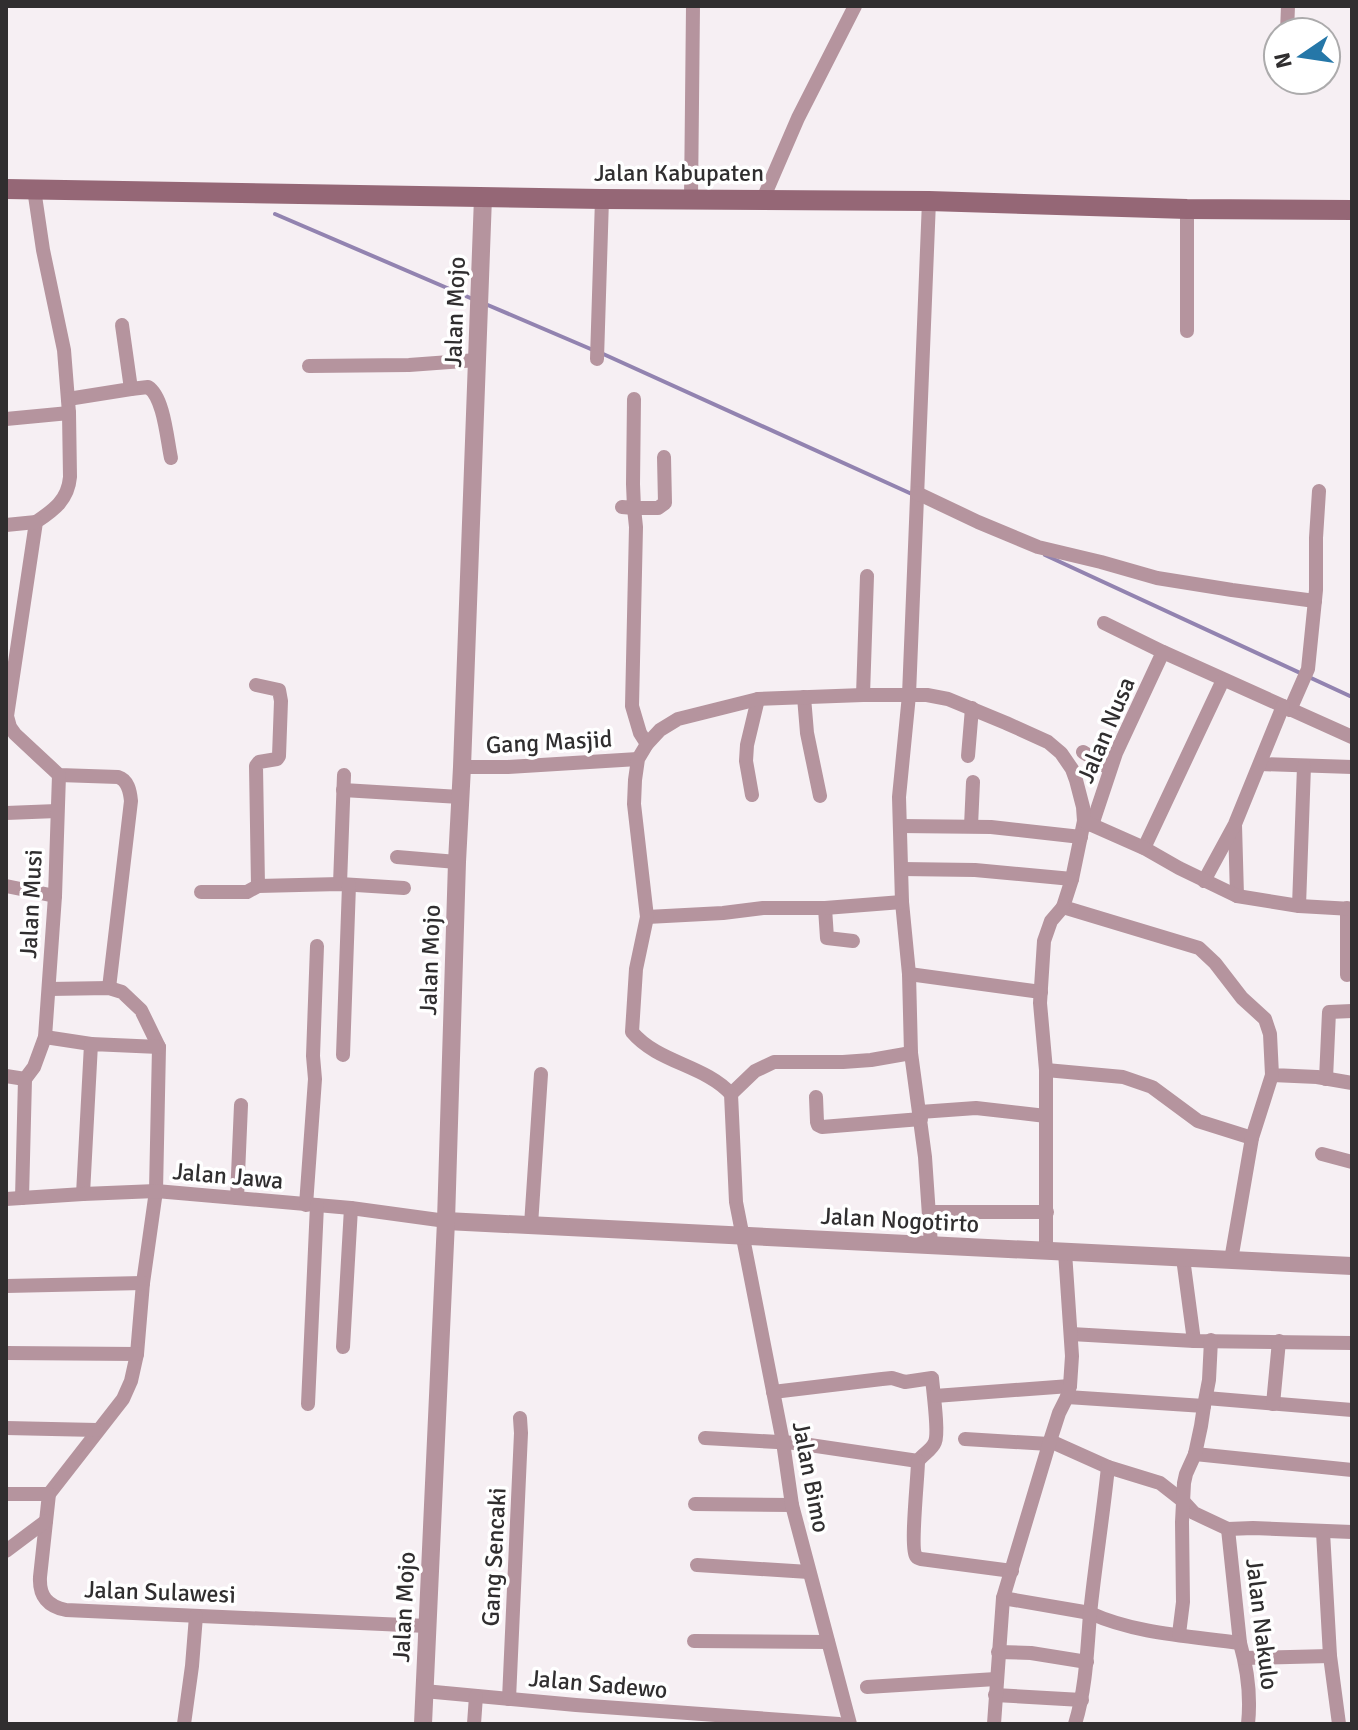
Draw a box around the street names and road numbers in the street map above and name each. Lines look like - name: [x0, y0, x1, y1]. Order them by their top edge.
- street label: Jalan Kabupaten: [594, 158, 764, 188]
- street label: Jalan Mojo: [438, 256, 472, 368]
- street label: Jalan Nusa: [1070, 673, 1142, 787]
- street label: Gang Masjid: [485, 724, 613, 760]
- street label: Jalan Musi: [13, 849, 49, 959]
- street label: Jalan Mojo: [413, 904, 447, 1016]
- street label: Jalan Jawa: [171, 1156, 285, 1196]
- street label: Jalan Nogotirto: [820, 1201, 980, 1239]
- street label: Jalan Bimo: [786, 1419, 836, 1535]
- street label: Gang Sencaki: [475, 1487, 513, 1627]
- street label: Jalan Mojo: [386, 1551, 422, 1663]
- street label: Jalan Nakulo: [1239, 1556, 1285, 1692]
- street label: Jalan Sulawesi: [84, 1574, 236, 1610]
- street label: Jalan Sadewo: [527, 1663, 669, 1705]

